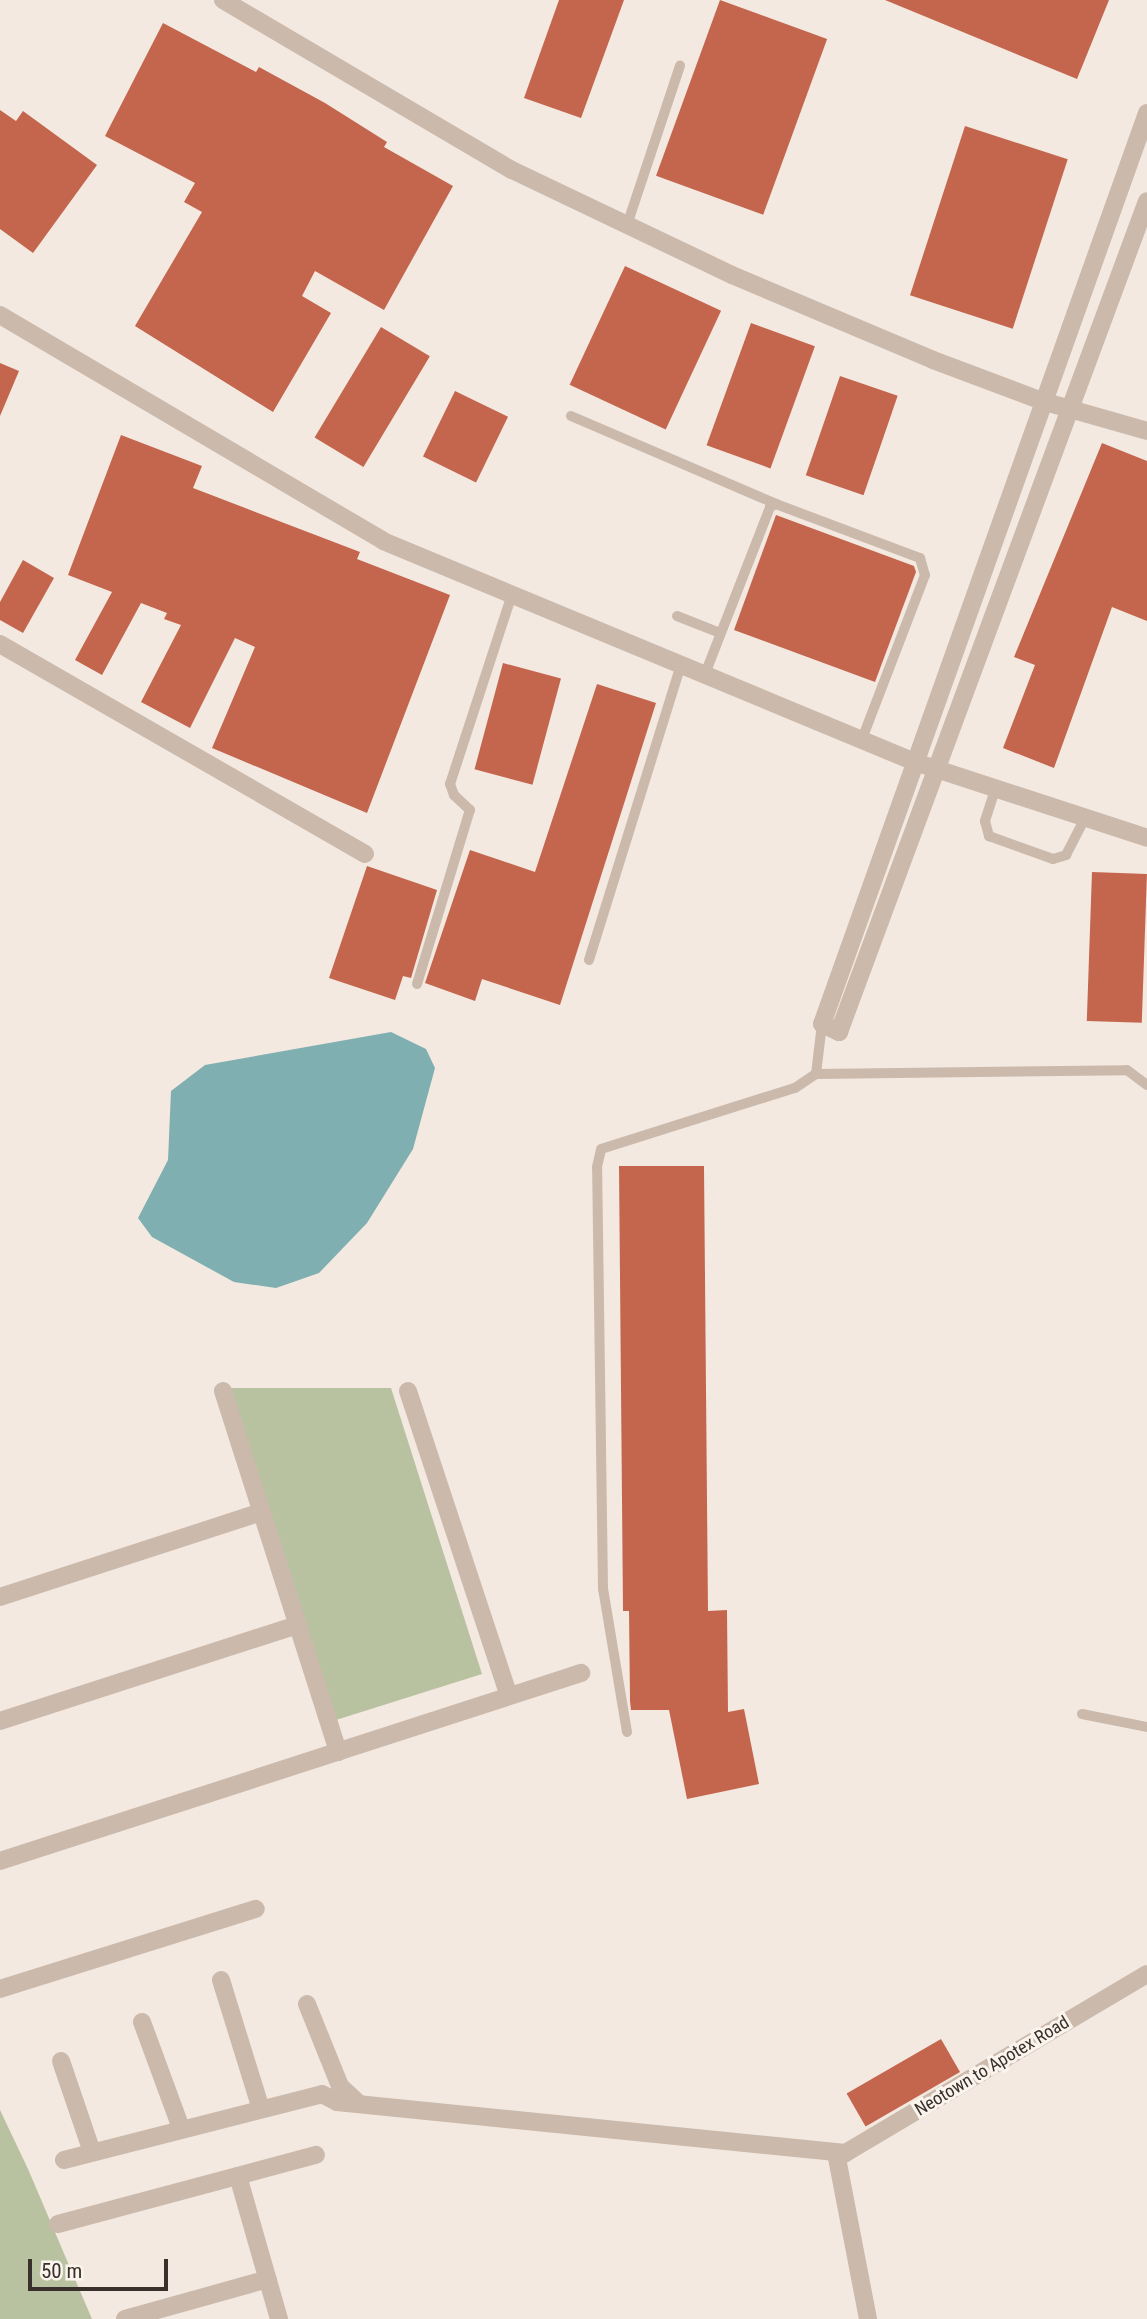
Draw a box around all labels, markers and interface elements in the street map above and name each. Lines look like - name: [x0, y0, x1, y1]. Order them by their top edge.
- street label: Neotown to Apotex Road: [911, 2011, 1073, 2121]
- scale bar: [32, 2246, 172, 2290]
- text: 50 m: [41, 2259, 82, 2283]

